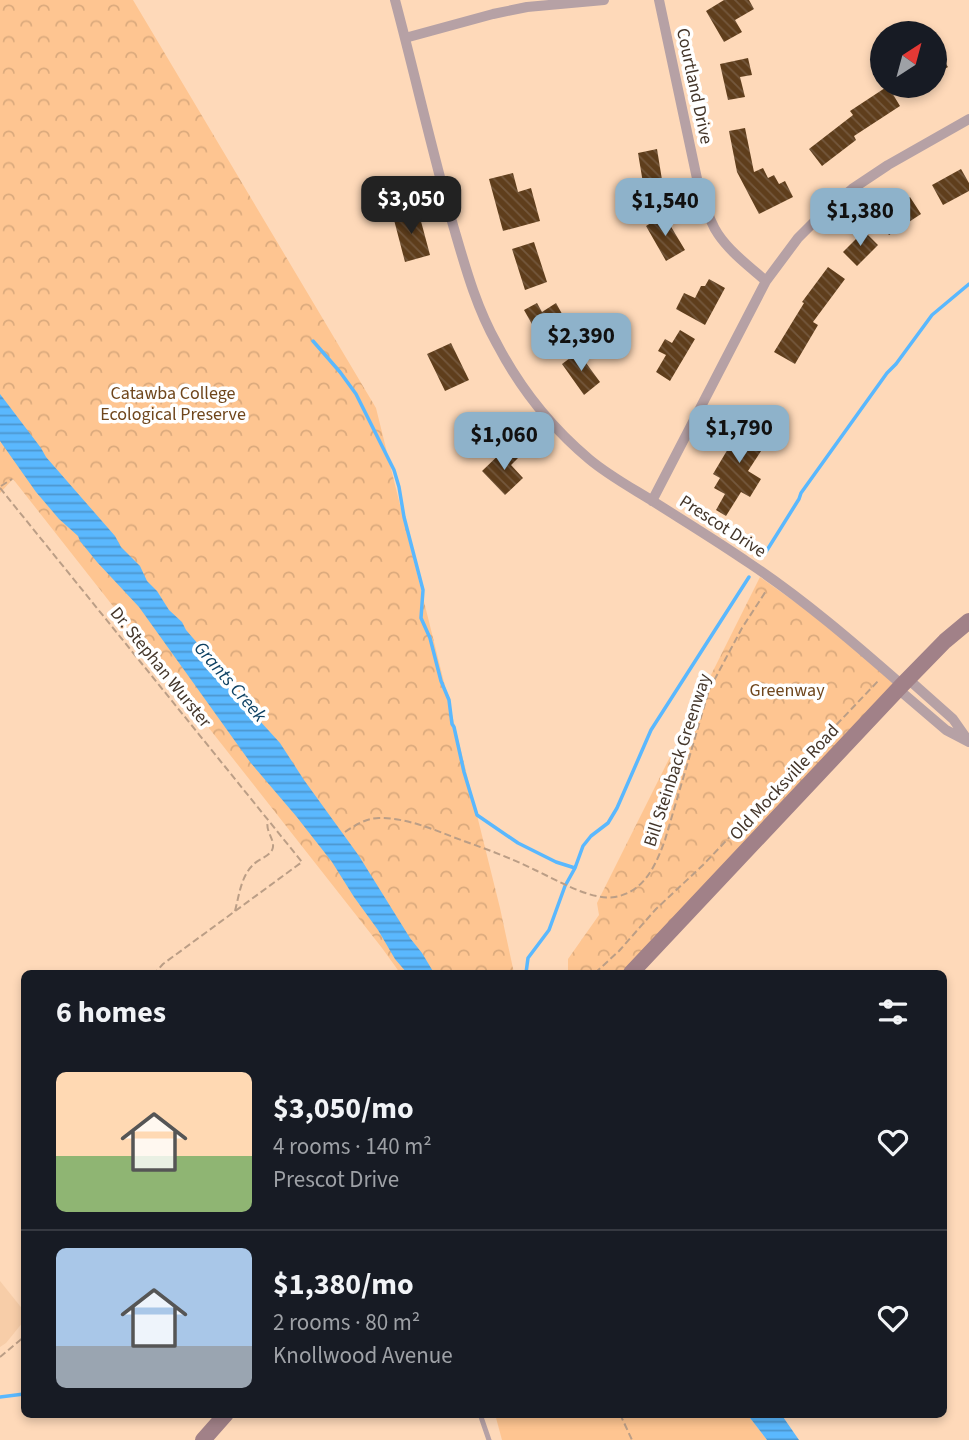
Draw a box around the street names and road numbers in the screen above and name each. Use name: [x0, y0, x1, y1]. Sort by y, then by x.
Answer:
street label: Courtland Drive: [670, 26, 719, 147]
street label: Prescot Drive: [675, 489, 771, 564]
street label: Dr. Stephan Wurster: [104, 602, 218, 734]
street label: Bill Steinback Greenway: [638, 670, 717, 850]
street label: Old Mocksville Road: [724, 719, 845, 846]

